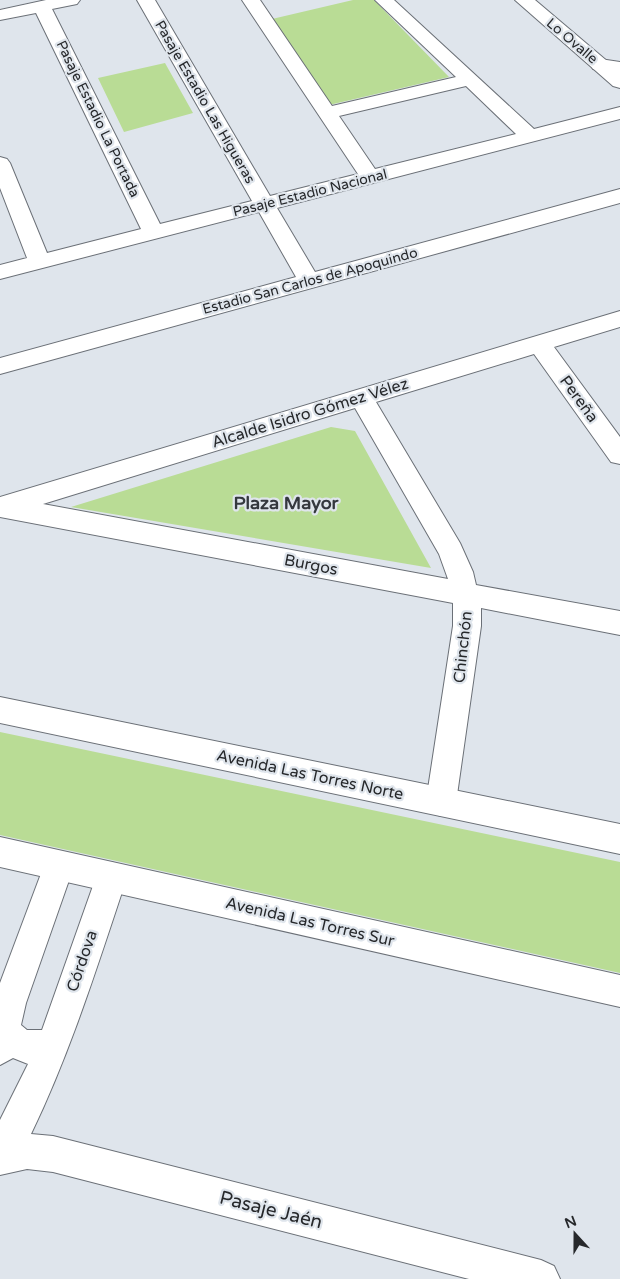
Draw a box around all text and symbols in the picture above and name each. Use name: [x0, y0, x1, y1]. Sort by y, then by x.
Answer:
street label: Lo Ovalle: [543, 15, 601, 67]
street label: Pasaje Estadio Las Higueras: [151, 18, 259, 187]
street label: Pasaje Estadio La Portada: [53, 38, 143, 200]
street label: Pasaje Estadio Nacional: [231, 166, 389, 220]
street label: Estadio San Carlos de Apoquindo: [201, 244, 419, 318]
street label: Pereña: [555, 372, 603, 426]
street label: Alcalde Isidro Gómez Vélez: [209, 374, 411, 452]
district label: Plaza Mayor: [233, 492, 340, 514]
street label: Burgos: [283, 550, 339, 580]
street label: Chinchón: [449, 610, 477, 684]
street label: Avenida Las Torres Norte: [215, 745, 405, 805]
street label: Avenida Las Torres Sur: [224, 893, 397, 951]
street label: Córdova: [62, 928, 102, 994]
street label: Pasaje Jaén: [217, 1187, 325, 1233]
north arrow: [550, 1209, 600, 1259]
text: N: [562, 1212, 579, 1232]

